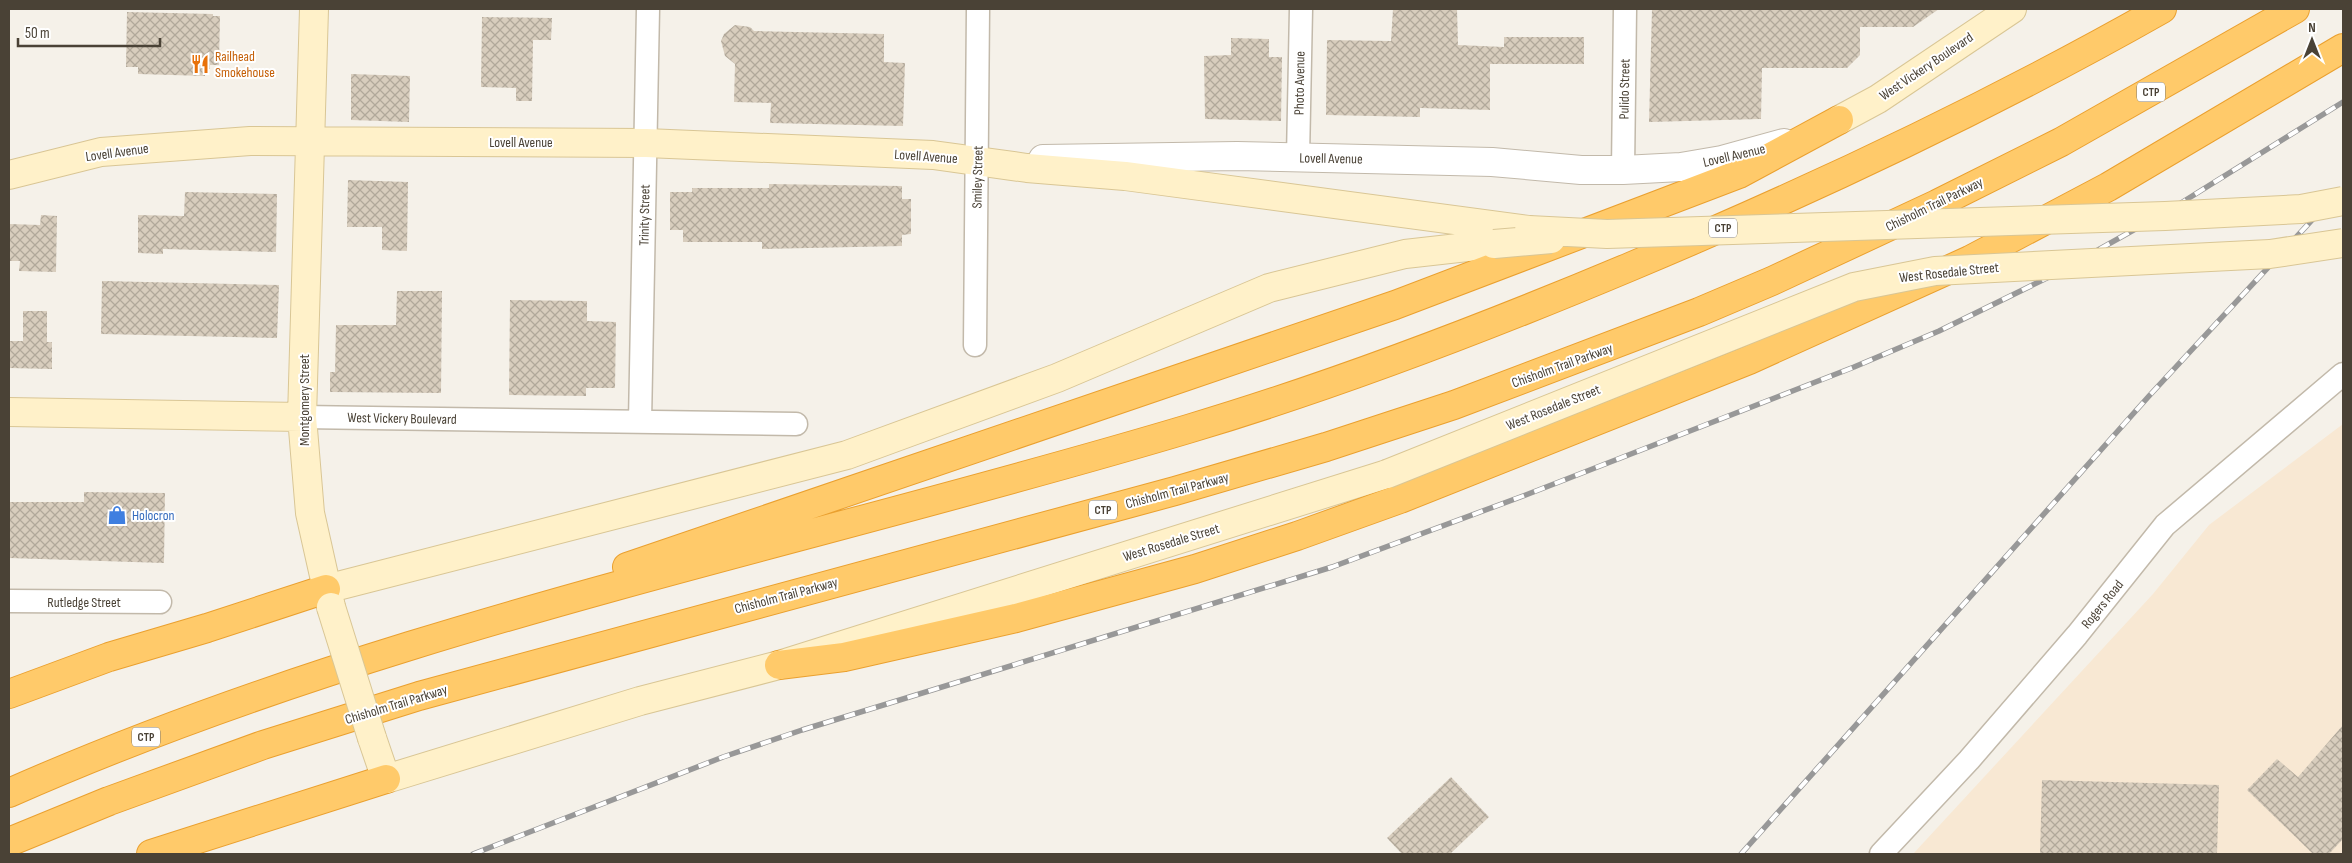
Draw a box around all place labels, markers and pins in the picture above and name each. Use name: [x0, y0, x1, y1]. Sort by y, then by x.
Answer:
place label: Railhead Smokehouse: [215, 48, 275, 81]
restaurant icon: Railhead Smokehouse: [189, 53, 211, 75]
shop icon: Holocron: [106, 504, 128, 526]
place label: Holocron: [132, 507, 174, 524]

